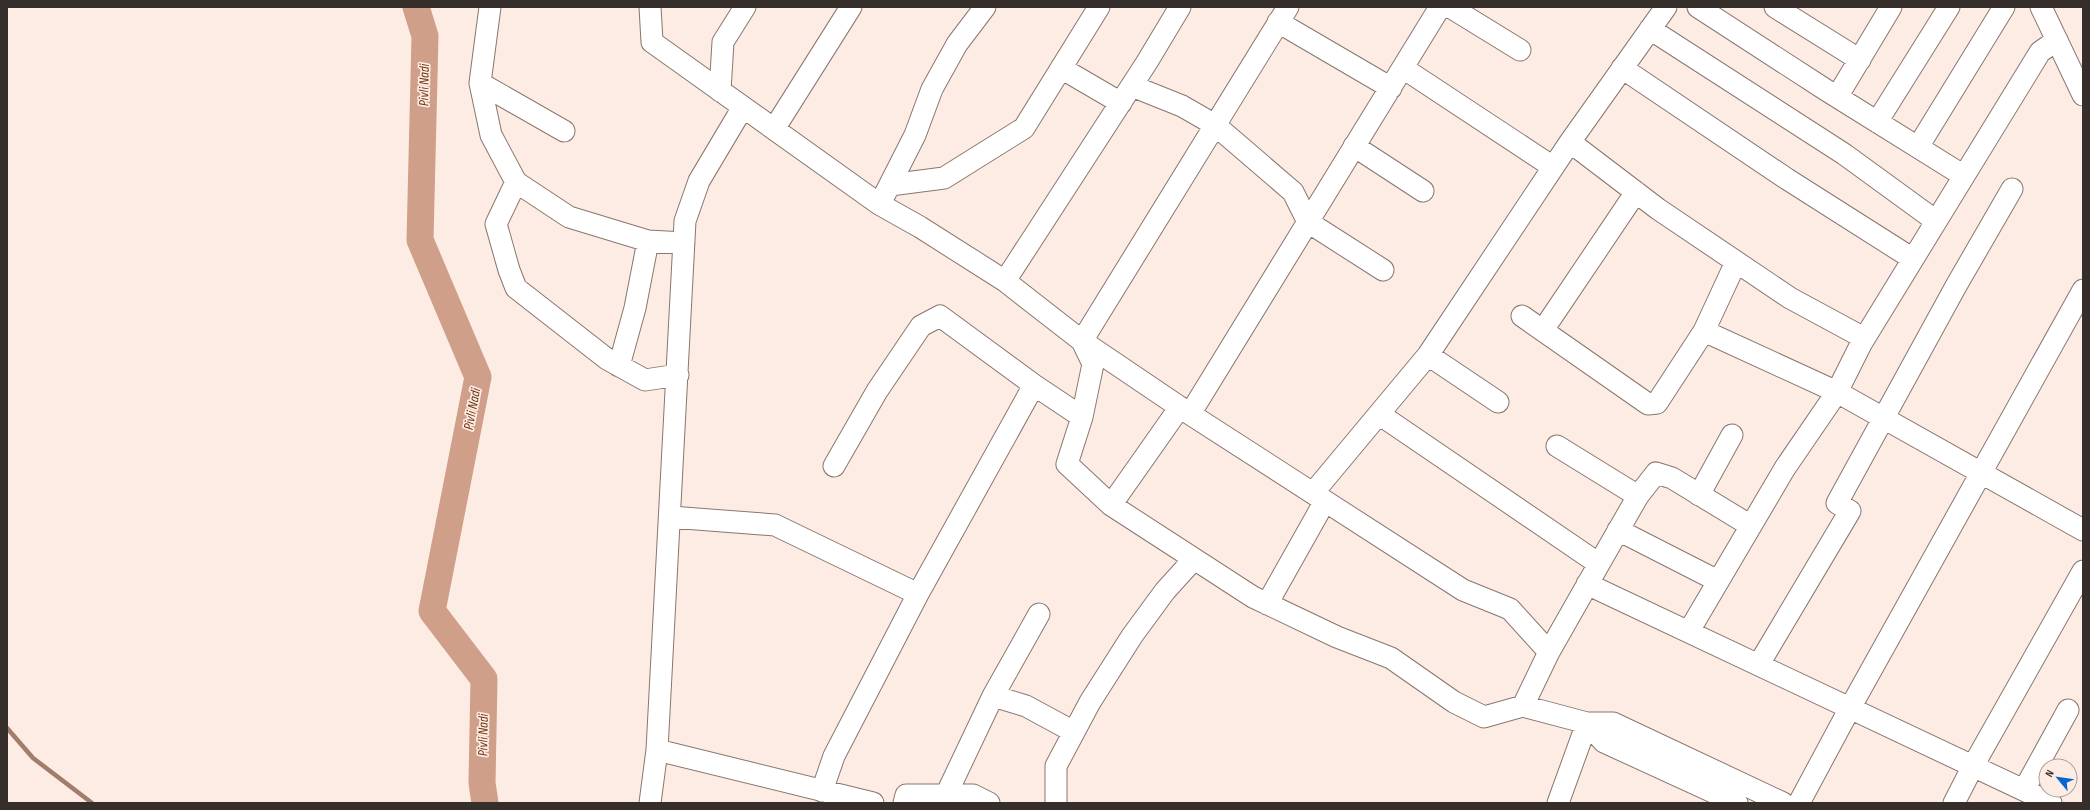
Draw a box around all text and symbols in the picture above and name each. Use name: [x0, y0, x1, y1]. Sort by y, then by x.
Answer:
water label: Pivli Nadi: [415, 63, 433, 106]
water label: Pivli Nadi: [460, 386, 484, 431]
water label: Pivli Nadi: [474, 713, 492, 756]
north arrow: [2038, 758, 2078, 798]
text: N: [2043, 768, 2057, 779]

